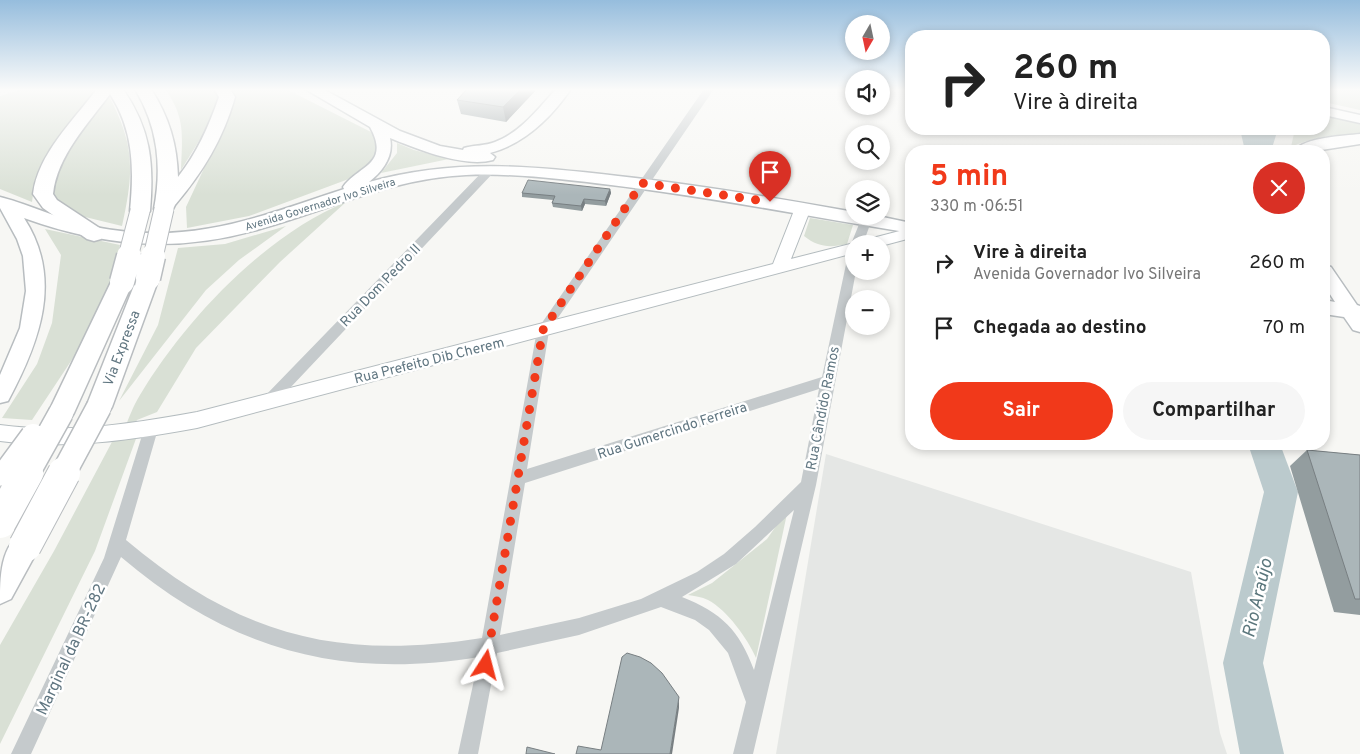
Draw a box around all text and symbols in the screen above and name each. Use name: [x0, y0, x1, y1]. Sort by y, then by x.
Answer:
north arrow: [845, 15, 890, 60]
map controls: [845, 15, 890, 335]
text: 260 m: [1013, 47, 1118, 91]
icon: right: [930, 50, 995, 115]
button: sound: [845, 70, 890, 115]
text: Vire à direita: [1013, 90, 1138, 117]
button: search: [845, 125, 890, 170]
pin: [749, 151, 791, 202]
icon: arrive: [756, 158, 784, 186]
text: 5 min: [930, 159, 1008, 196]
button: close: [1253, 162, 1305, 214]
street label: Avenida Governador Ivo Silveira: [243, 175, 397, 235]
button: layers: [845, 180, 890, 225]
text: 330 m · 06:51: [930, 197, 1024, 217]
button: +: [845, 235, 890, 280]
street label: Rua Dom Pedro II: [337, 241, 425, 331]
text: Vire à direita: [973, 241, 1087, 265]
icon: right: [930, 249, 958, 277]
text: 260 m: [1249, 251, 1305, 275]
text: Avenida Governador Ivo Silveira: [973, 265, 1201, 285]
button: −: [845, 290, 890, 335]
street label: Via Expressa: [100, 308, 145, 389]
icon: arrive: [930, 314, 958, 342]
text: Chegada ao destino: [973, 316, 1147, 340]
text: 70 m: [1263, 316, 1305, 340]
street label: Rua Prefeito Dib Cherem: [352, 335, 506, 388]
street label: Rua Cândido Ramos: [803, 345, 844, 472]
button: Sair: [930, 382, 1113, 440]
button: Compartilhar: [1123, 382, 1305, 440]
street label: Rua Gumercindo Ferreira: [596, 399, 749, 464]
water label: Rio Araújo: [1238, 556, 1279, 640]
street label: Marginal da BR-282: [33, 581, 111, 719]
position arrow: [459, 638, 511, 690]

